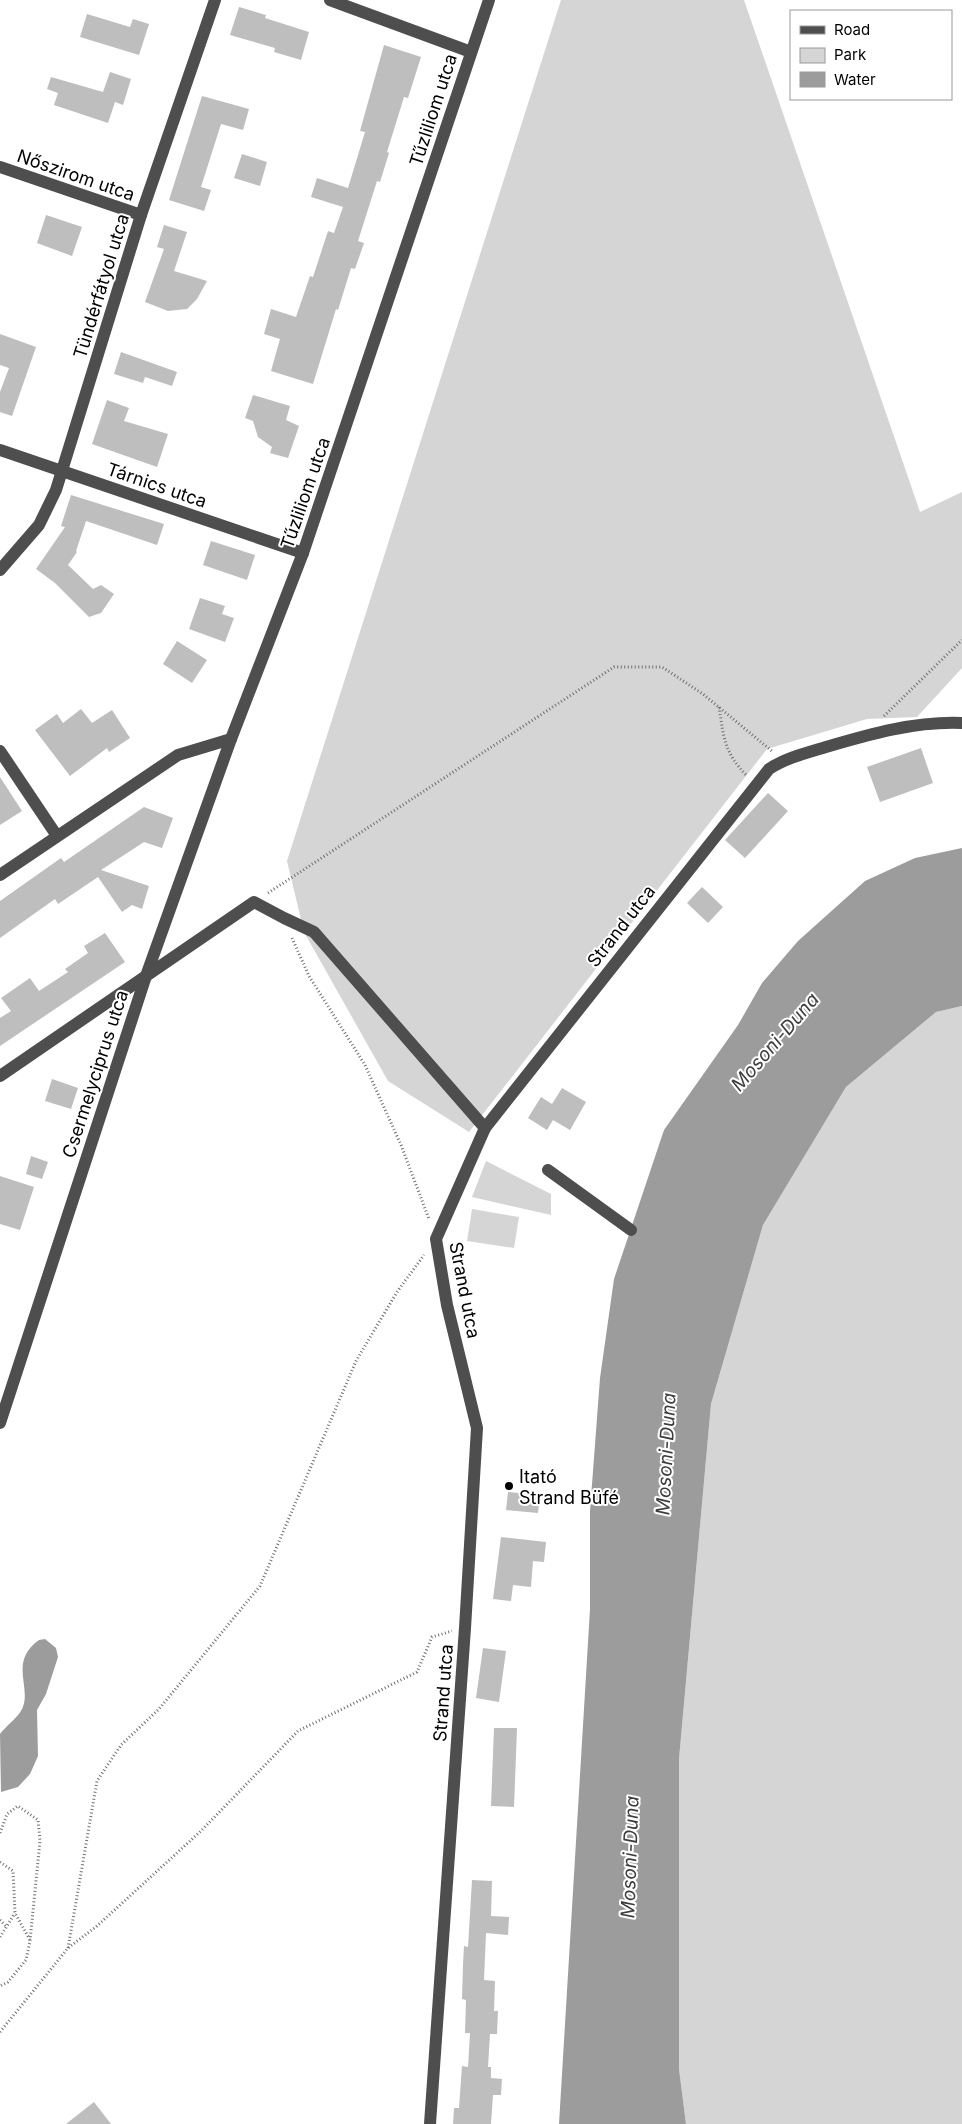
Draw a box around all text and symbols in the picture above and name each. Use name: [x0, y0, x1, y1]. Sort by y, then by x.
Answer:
legend: [790, 10, 952, 100]
text: Road: [834, 20, 870, 39]
text: Park: [834, 45, 867, 64]
street label: Tűzliliom utca: [405, 51, 461, 169]
text: Water: [834, 70, 876, 89]
street label: Nőszirom utca: [14, 145, 138, 205]
street label: Tündérfátyol utca: [69, 211, 133, 361]
street label: Tűzliliom utca: [276, 434, 334, 552]
street label: Tárnics utca: [104, 458, 210, 512]
street label: Strand utca: [583, 881, 659, 971]
street label: Csermelyciprus utca: [58, 987, 132, 1161]
water label: Mosoni-Duna: [726, 988, 824, 1096]
street label: Strand utca: [445, 1240, 485, 1340]
water label: Mosoni-Duna: [651, 1392, 681, 1516]
place label: Itató Strand Büfé: [519, 1466, 619, 1508]
marker: Itató Strand Büfé: [503, 1480, 515, 1492]
street label: Strand utca: [429, 1643, 457, 1743]
water label: Mosoni-Duna: [616, 1795, 644, 1919]

